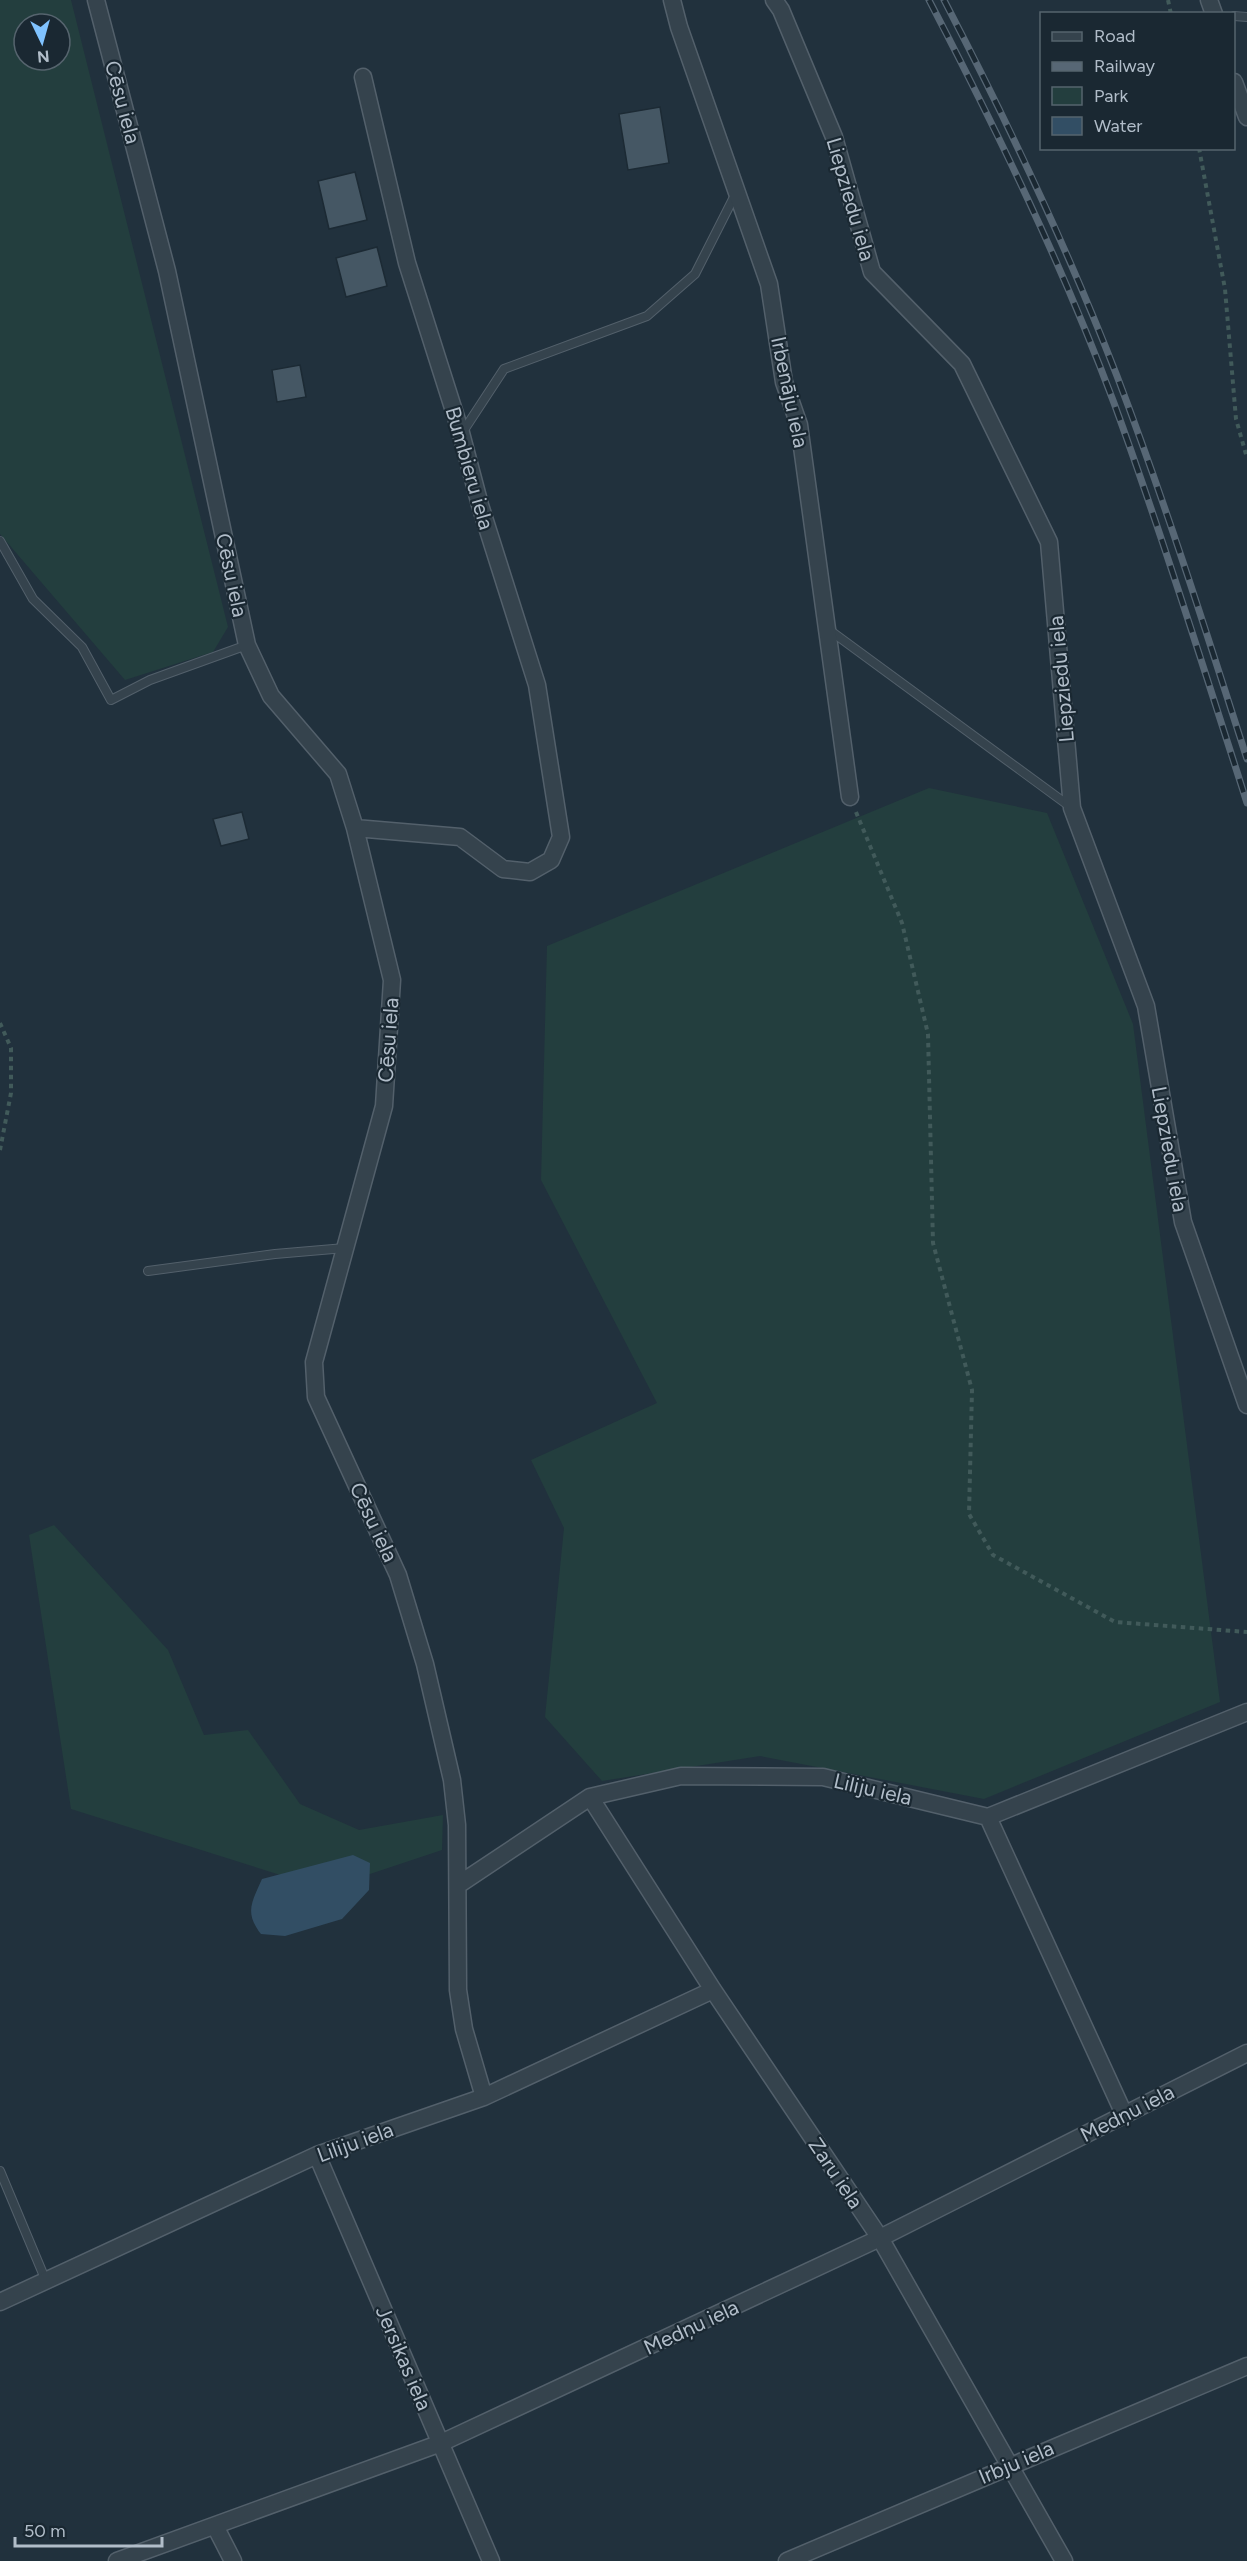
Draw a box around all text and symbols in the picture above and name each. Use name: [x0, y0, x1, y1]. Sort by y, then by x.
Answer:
north arrow: [12, 12, 72, 72]
legend: [1040, 12, 1235, 150]
text: Road: [1094, 25, 1135, 47]
text: N: [36, 46, 50, 66]
text: Railway: [1094, 55, 1156, 77]
street label: Cēsu iela: [100, 58, 146, 146]
text: Park: [1094, 85, 1129, 107]
text: Water: [1094, 115, 1142, 137]
street label: Liepziedu iela: [821, 134, 881, 264]
street label: Irbenāju iela: [766, 334, 814, 450]
street label: Bumbieru iela: [441, 404, 499, 532]
street label: Cēsu iela: [211, 531, 253, 619]
street label: Liepziedu iela: [1043, 615, 1079, 743]
street label: Cēsu iela: [373, 997, 403, 1083]
street label: Liepziedu iela: [1147, 1084, 1193, 1214]
street label: Cēsu iela: [345, 1478, 403, 1566]
street label: Liliju iela: [831, 1768, 915, 1810]
street label: Medņu iela: [1076, 2079, 1178, 2147]
street label: Liliju iela: [313, 2117, 397, 2167]
street label: Zaru iela: [803, 2133, 869, 2213]
street label: Medņu iela: [640, 2294, 742, 2360]
street label: Jersikas iela: [371, 2302, 437, 2414]
street label: Irbju iela: [975, 2435, 1057, 2489]
scale bar: [15, 2510, 162, 2548]
text: 50 m: [24, 2520, 66, 2542]

